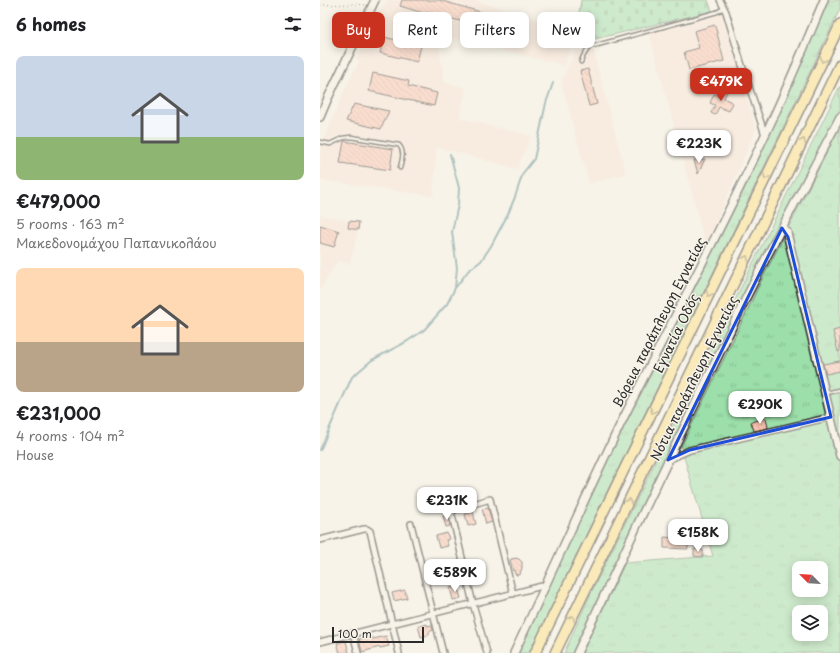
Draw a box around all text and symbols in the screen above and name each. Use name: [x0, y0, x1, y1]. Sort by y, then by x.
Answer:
text: 6 homes: [16, 11, 86, 37]
chip: Buy: [332, 12, 385, 48]
chip: Rent: [393, 12, 452, 48]
chip: Filters: [460, 12, 529, 48]
chip: New: [537, 12, 595, 48]
icon: filters: [282, 13, 304, 35]
one-way arrow: [820, 56, 828, 63]
pin: €479K: [693, 68, 749, 102]
text: €479K: [699, 71, 743, 90]
icon: home: [124, 82, 196, 154]
pin: €223K: [671, 130, 727, 164]
text: €223K: [676, 133, 722, 152]
one-way arrow: [798, 137, 806, 145]
one-way arrow: [763, 173, 771, 180]
text: €479,000: [16, 188, 101, 214]
text: 5 rooms · 163 m²: [16, 214, 125, 233]
text: Μακεδονομάχου Παπανικολάου: [16, 233, 217, 252]
street label: Βόρεια παράπλευρη Εγνατίας: [607, 233, 710, 410]
one-way arrow: [741, 255, 749, 262]
one-way arrow: [706, 289, 714, 297]
street label: Εγνατία Οδός: [648, 290, 703, 376]
street label: Νότια παράπλευρη Εγνατίας: [645, 292, 742, 464]
icon: home: [124, 294, 196, 366]
pin: €290K: [732, 391, 788, 425]
text: €290K: [737, 394, 783, 413]
text: €231,000: [16, 400, 101, 426]
one-way arrow: [650, 406, 658, 414]
text: 4 rooms · 104 m²: [16, 426, 125, 445]
text: House: [16, 445, 54, 464]
pin: €231K: [419, 487, 475, 521]
text: €231K: [426, 490, 468, 509]
one-way arrow: [624, 498, 632, 505]
pin: €158K: [670, 519, 726, 553]
text: €158K: [677, 522, 719, 541]
pin: €589K: [427, 559, 483, 593]
north arrow: [792, 561, 828, 597]
map controls: [792, 561, 828, 641]
text: €589K: [433, 562, 477, 581]
button: layers: [792, 605, 828, 641]
one-way arrow: [567, 615, 575, 622]
scale bar: [332, 625, 424, 644]
text: 100 m: [338, 625, 372, 642]

